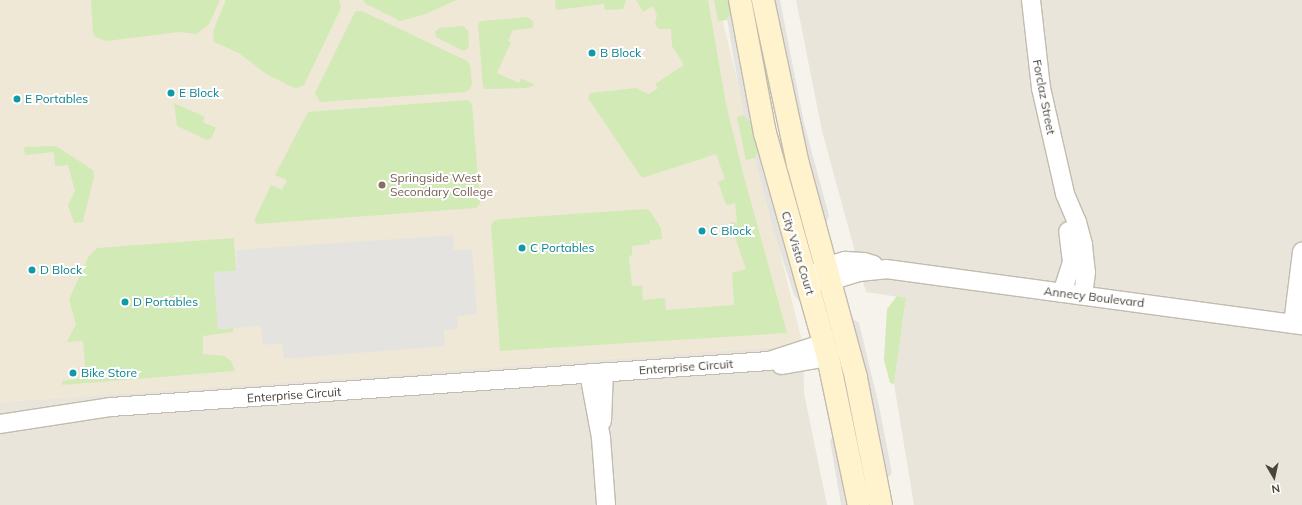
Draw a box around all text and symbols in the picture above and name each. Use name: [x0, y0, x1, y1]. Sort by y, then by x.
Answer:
place label: B Block: [600, 46, 641, 60]
marker: B Block: [587, 48, 597, 58]
street label: Forclaz Street: [1030, 58, 1058, 136]
place label: E Block: [179, 86, 219, 100]
marker: E Block: [166, 88, 176, 98]
place label: E Portables: [25, 92, 88, 106]
marker: E Portables: [12, 94, 22, 104]
place label: Springside West Secondary College: [390, 171, 493, 199]
marker: Springside West Secondary College: [377, 180, 387, 190]
street label: City Vista Court: [778, 209, 818, 297]
place label: C Block: [710, 224, 751, 238]
marker: C Block: [697, 226, 707, 236]
place label: C Portables: [530, 241, 594, 255]
marker: C Portables: [517, 243, 527, 253]
place label: D Block: [40, 263, 82, 277]
marker: D Block: [27, 265, 37, 275]
street label: Annecy Boulevard: [1043, 284, 1145, 310]
place label: D Portables: [133, 295, 198, 309]
marker: D Portables: [120, 297, 130, 307]
street label: Enterprise Circuit: [638, 357, 734, 377]
place label: Bike Store: [81, 366, 137, 380]
marker: Bike Store: [68, 368, 78, 378]
street label: Enterprise Circuit: [246, 385, 342, 405]
north arrow: [1254, 457, 1294, 497]
text: N: [1271, 481, 1281, 496]

